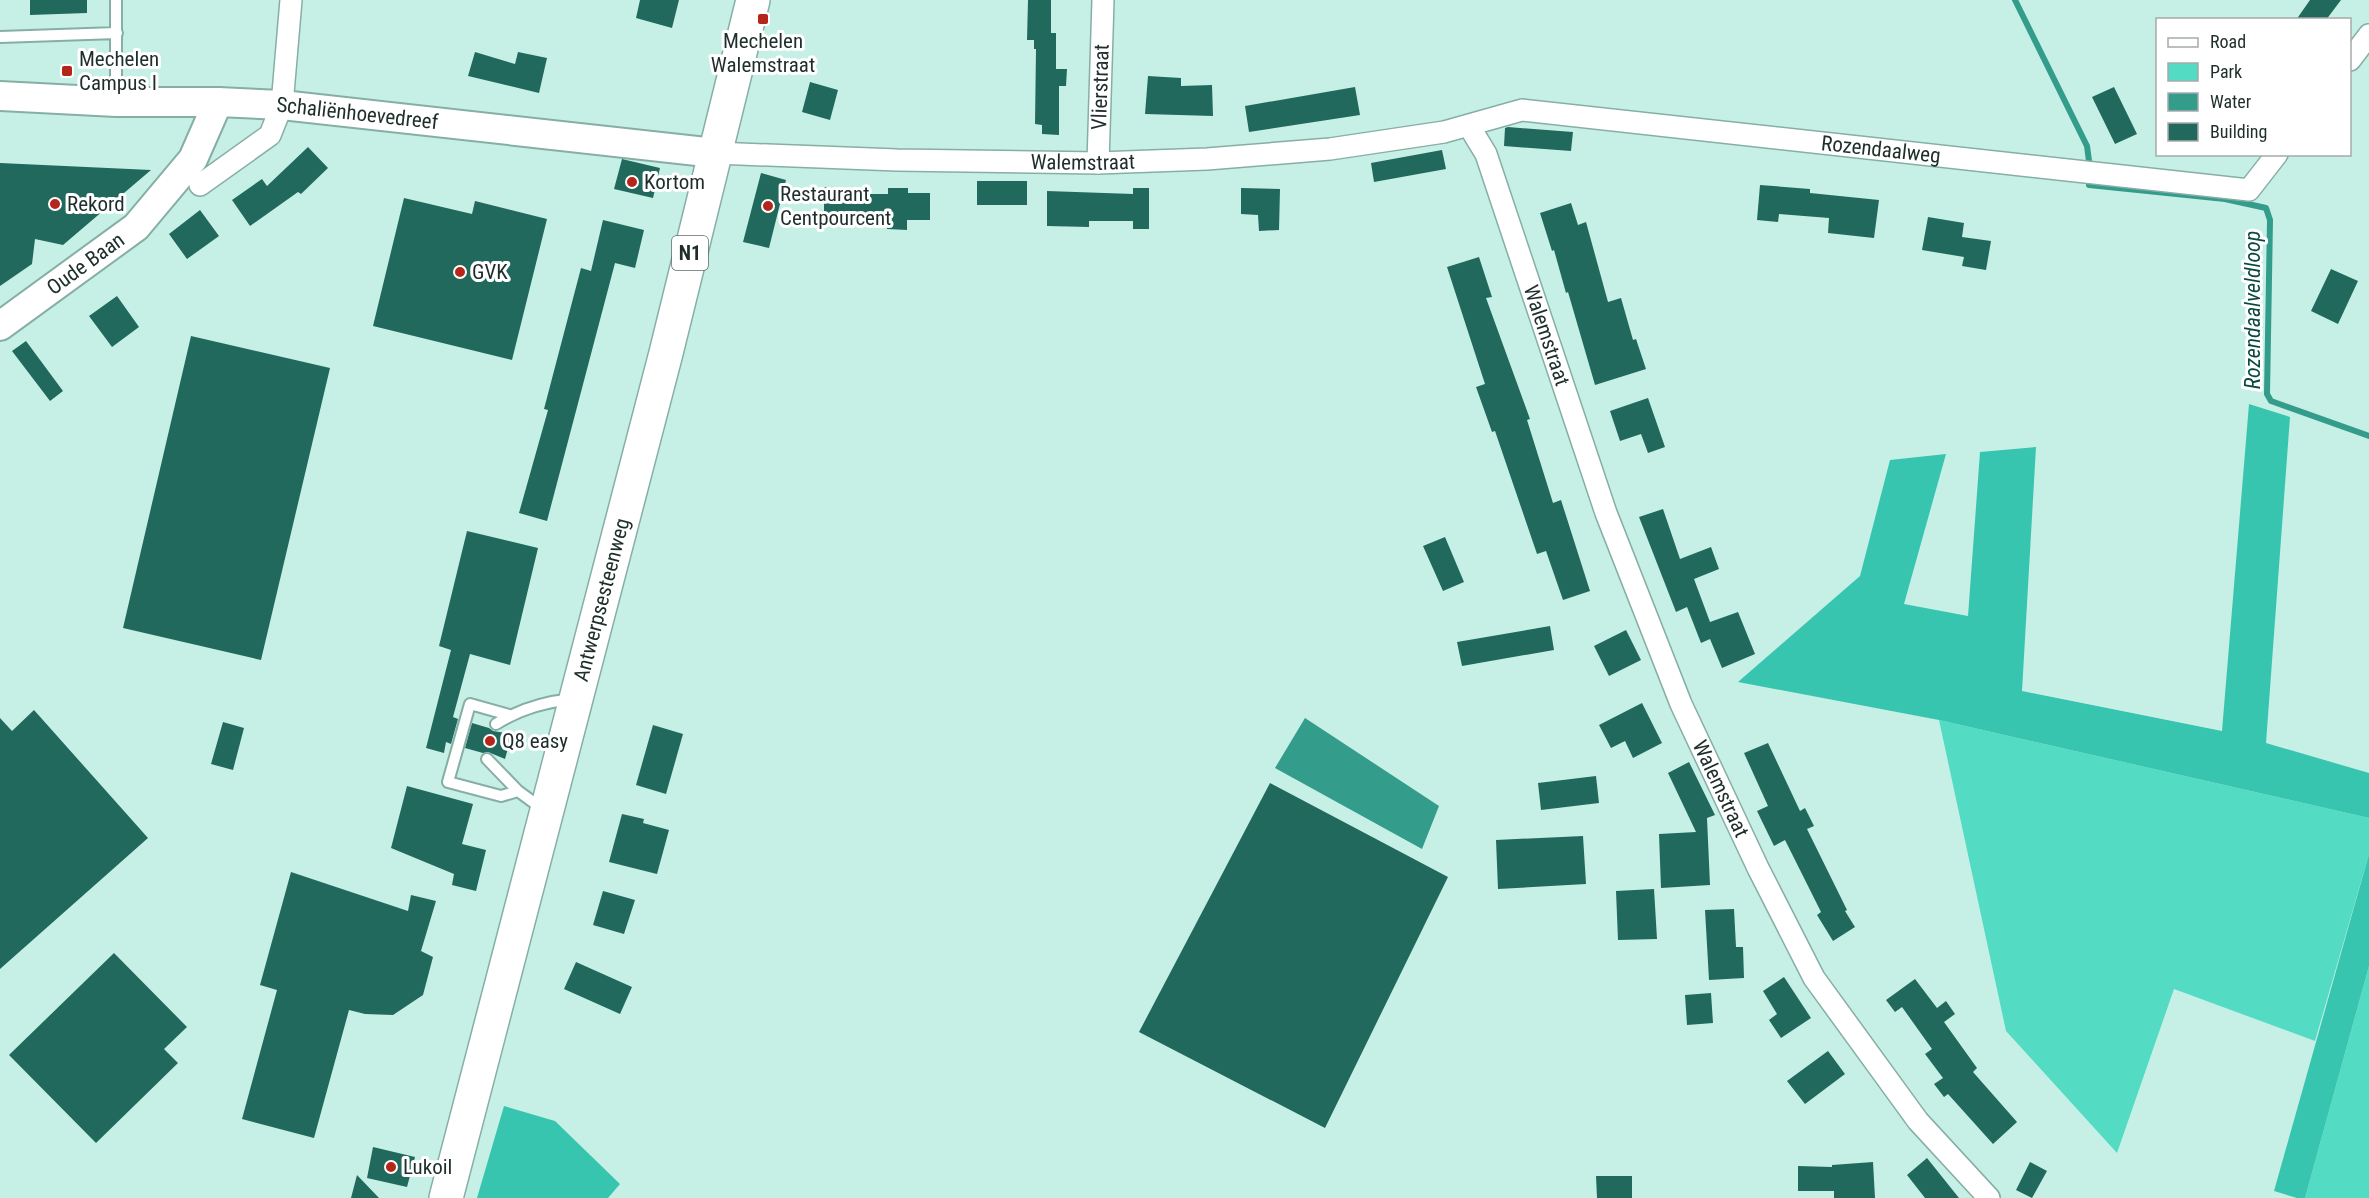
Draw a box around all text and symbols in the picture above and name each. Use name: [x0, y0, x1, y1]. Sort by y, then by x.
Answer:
marker: Mechelen Walemstraat: [756, 12, 770, 26]
legend: [2156, 18, 2351, 156]
place label: Mechelen Walemstraat: [711, 29, 815, 77]
text: Road: [2210, 31, 2246, 52]
street label: Vlierstraat: [1087, 44, 1114, 130]
place label: Mechelen Campus I: [79, 47, 159, 95]
text: Park: [2210, 61, 2242, 82]
marker: Mechelen Campus I: [60, 64, 74, 78]
text: Water: [2210, 91, 2252, 112]
street label: Schaliënhoevedreef: [276, 93, 440, 134]
text: Building: [2210, 121, 2267, 142]
street label: Rozendaalweg: [1820, 131, 1942, 168]
street label: Walemstraat: [1030, 150, 1135, 175]
place label: Kortom: [644, 170, 705, 194]
marker: Kortom: [625, 175, 639, 189]
place label: Restaurant Centpourcent: [780, 182, 891, 230]
place label: Rekord: [67, 192, 125, 216]
marker: Rekord: [48, 197, 62, 211]
marker: Restaurant Centpourcent: [761, 199, 775, 213]
street label: Oude Baan: [42, 228, 129, 300]
water label: Rozendaalveldloop: [2240, 231, 2265, 389]
road number: N1: [672, 236, 708, 270]
place label: GVK: [472, 260, 508, 284]
marker: GVK: [453, 265, 467, 279]
street label: Walemstraat: [1519, 282, 1575, 389]
street label: Antwerpsesteenweg: [569, 516, 634, 684]
place label: Q8 easy: [502, 729, 568, 753]
marker: Q8 easy: [483, 734, 497, 748]
street label: Walemstraat: [1688, 736, 1754, 841]
place label: Lukoil: [403, 1155, 452, 1179]
marker: Lukoil: [384, 1160, 398, 1174]

